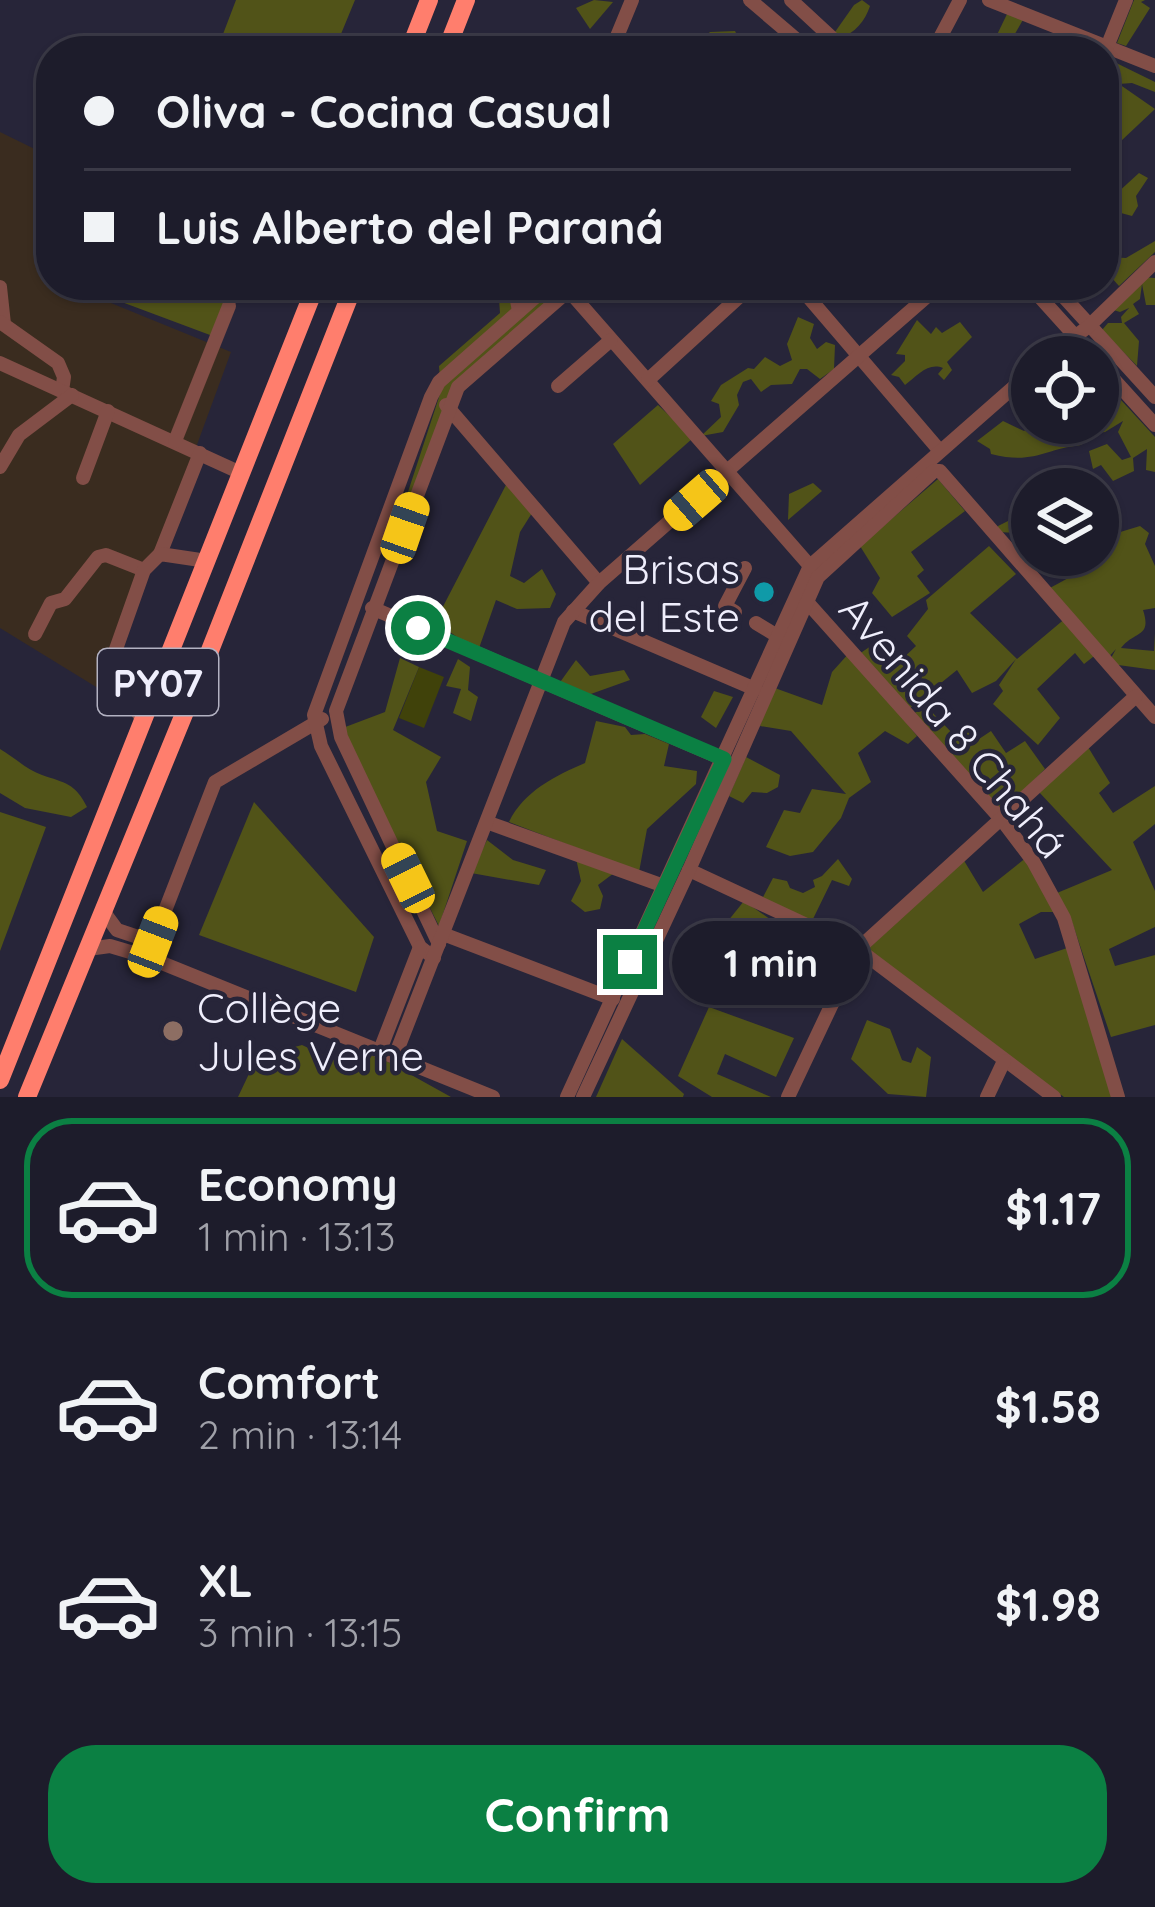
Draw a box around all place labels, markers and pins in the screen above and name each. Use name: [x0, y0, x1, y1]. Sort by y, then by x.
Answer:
place label: Brisas del Este: [588, 542, 740, 643]
marker: Brisas del Este: [751, 579, 777, 605]
place label: Collège Jules Verne: [197, 981, 424, 1082]
marker: Collège Jules Verne: [160, 1018, 186, 1044]

